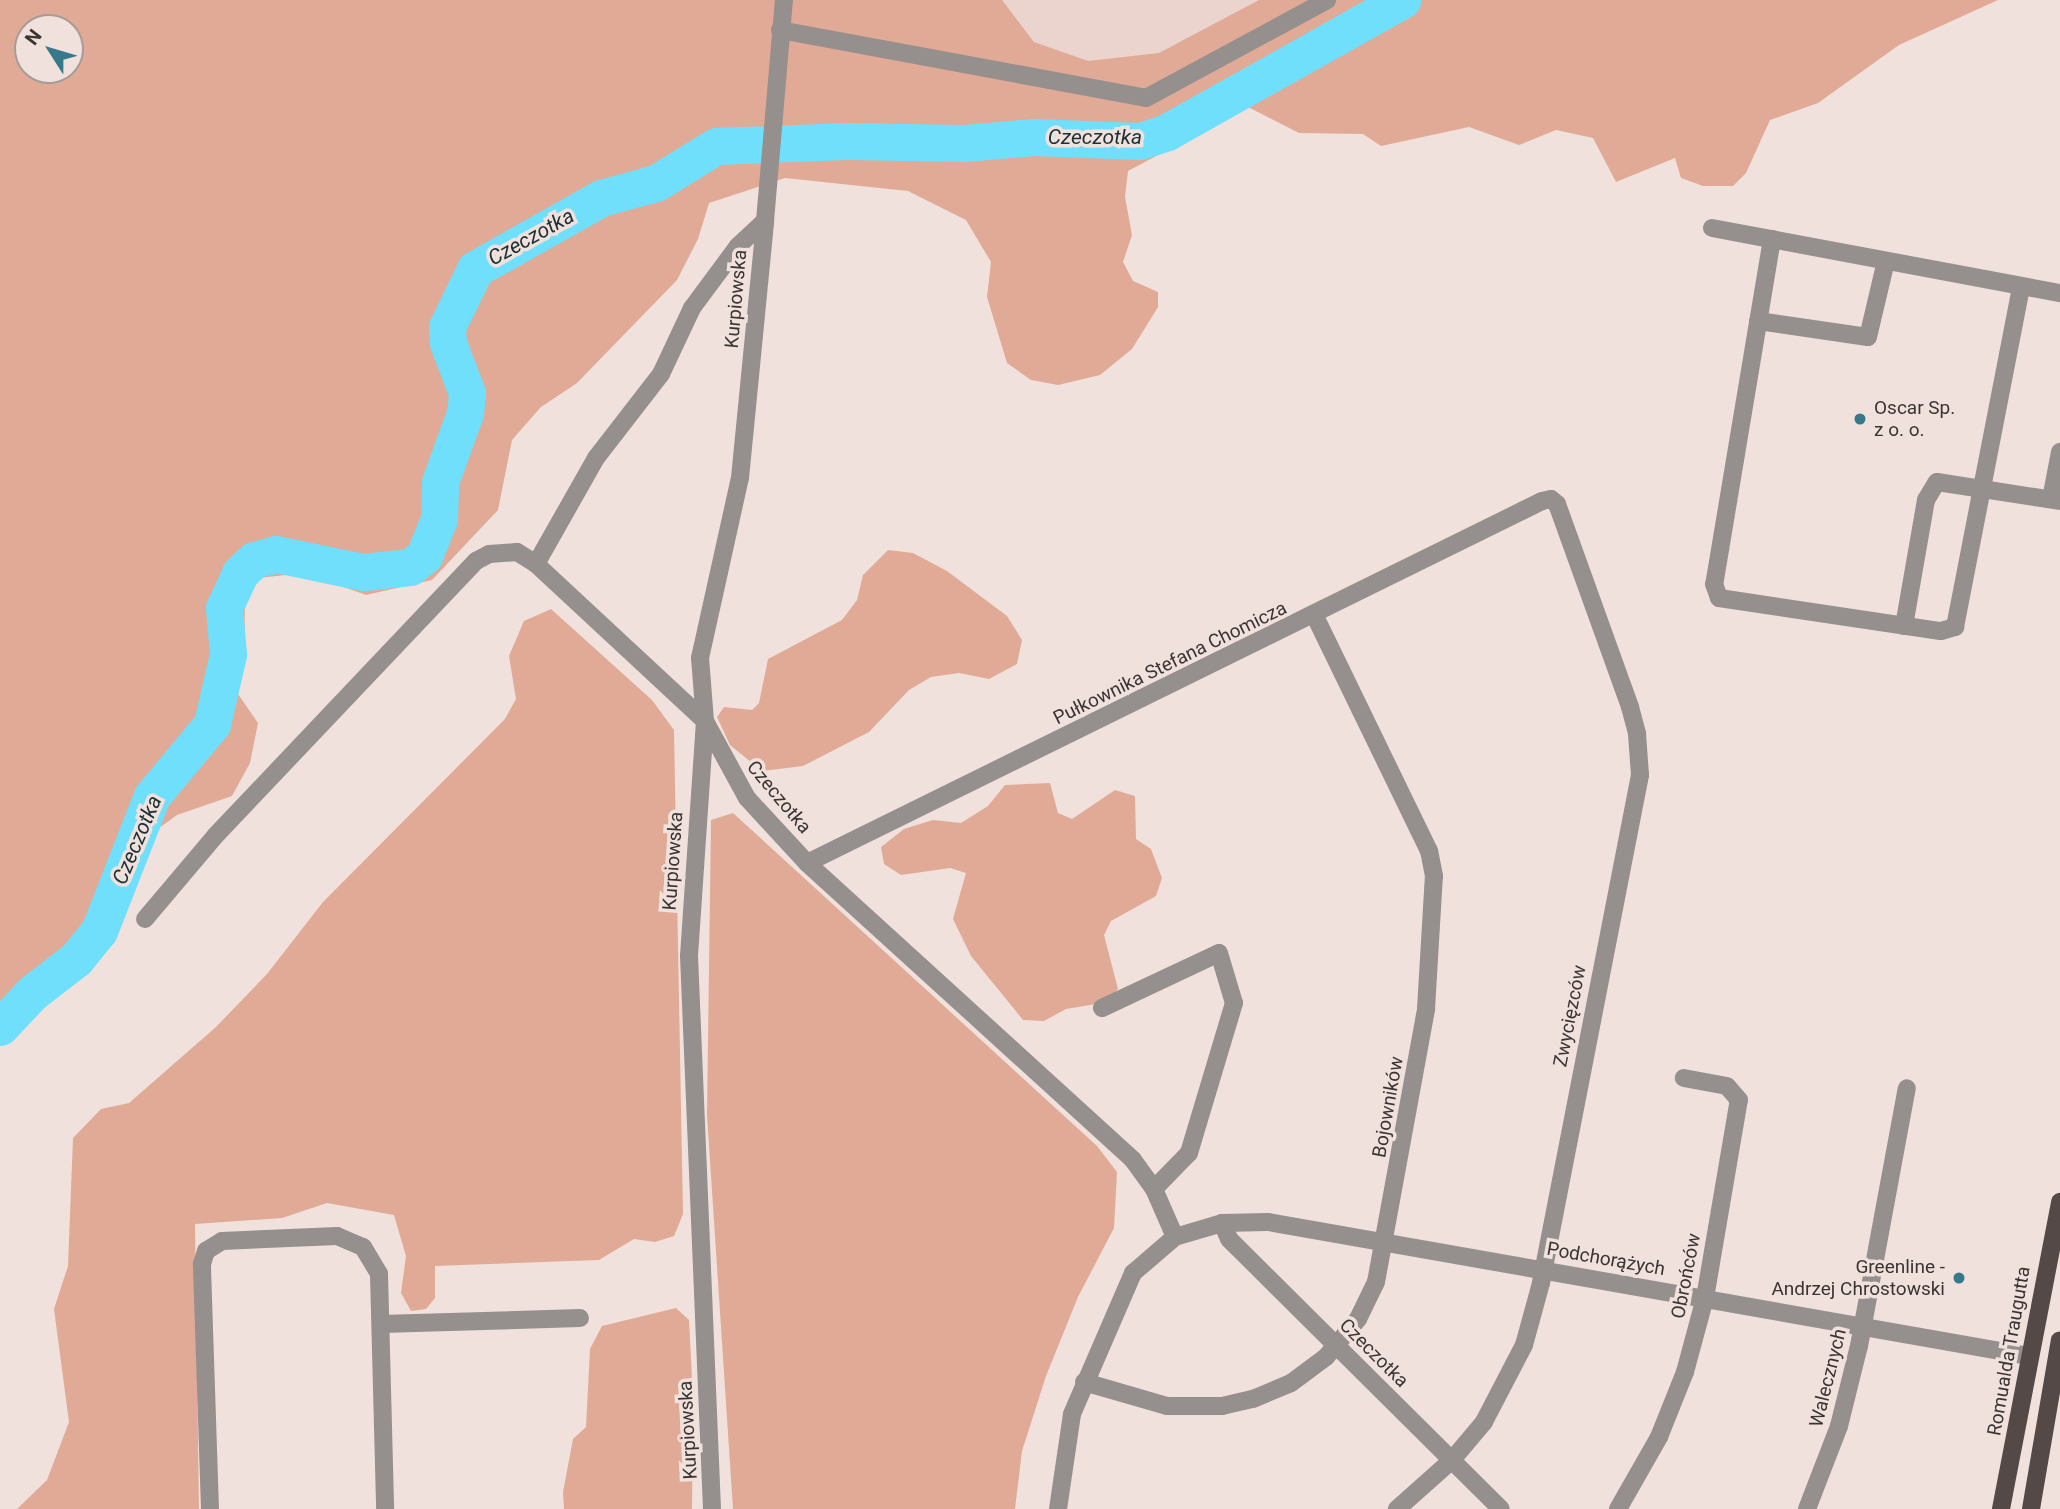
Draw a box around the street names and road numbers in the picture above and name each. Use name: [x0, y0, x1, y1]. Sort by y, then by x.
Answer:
street label: Kurpiowska: [720, 249, 752, 349]
street label: Pułkownika Stefana Chomicza: [1050, 596, 1290, 730]
street label: Czeczotka: [742, 756, 816, 838]
street label: Kurpiowska: [658, 811, 688, 911]
street label: Zwycięzców: [1549, 963, 1591, 1069]
street label: Bojowników: [1368, 1055, 1408, 1159]
street label: Obrońców: [1667, 1231, 1705, 1321]
street label: Podchorążych: [1545, 1237, 1667, 1281]
street label: Romualda Traugutta: [1983, 1264, 2035, 1438]
street label: Czeczotka: [1335, 1314, 1413, 1392]
street label: Walecznych: [1805, 1326, 1851, 1430]
street label: Kurpiowska: [674, 1380, 702, 1480]

